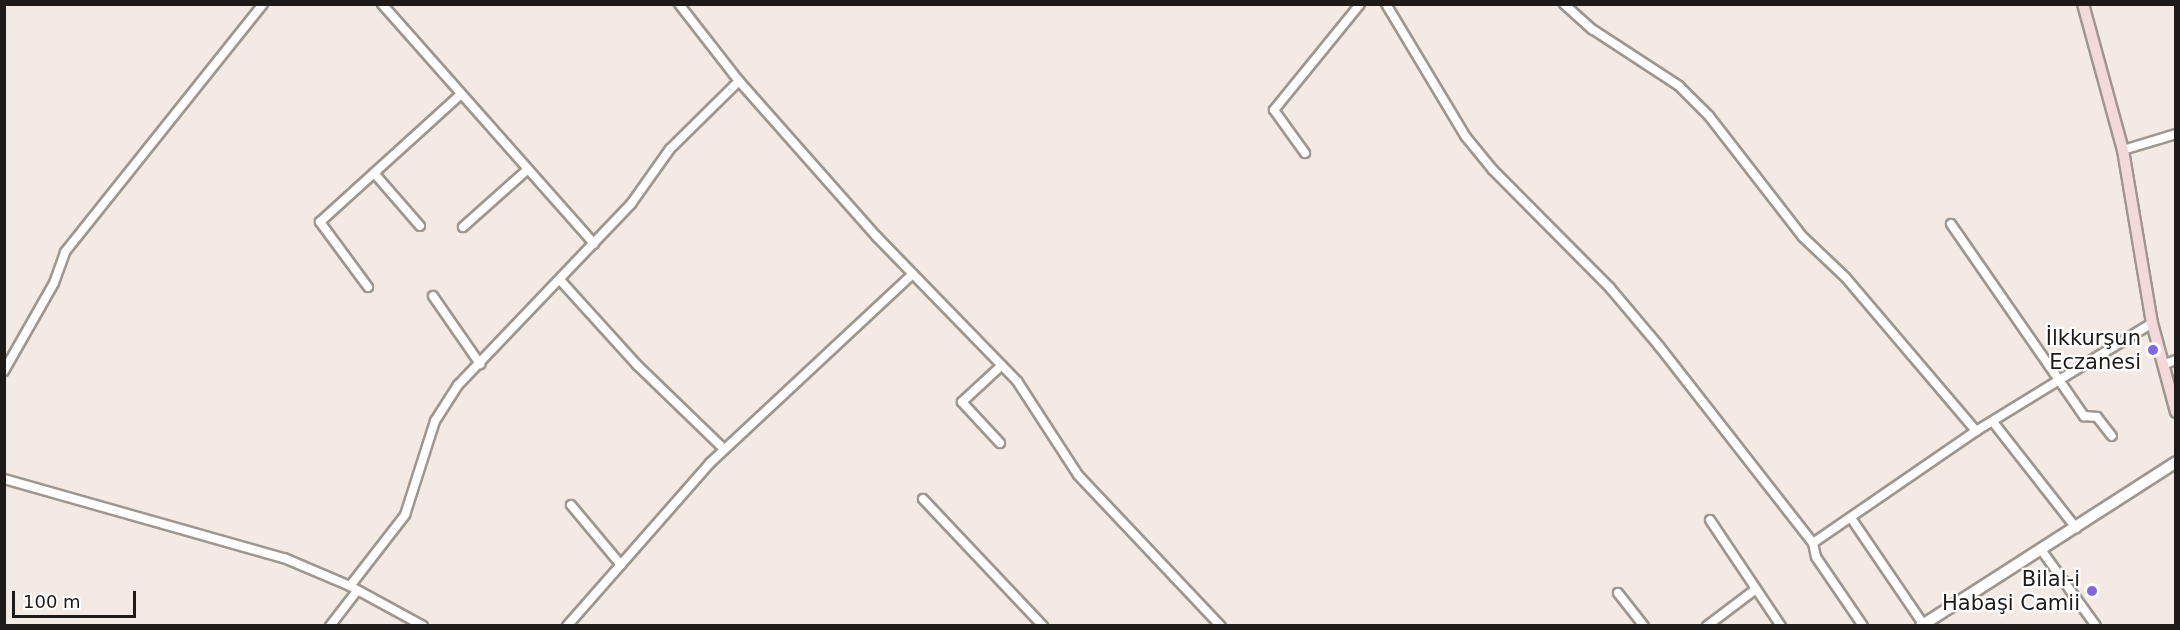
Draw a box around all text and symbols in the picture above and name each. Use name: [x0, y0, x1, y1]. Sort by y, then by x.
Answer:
place label: İlkkurşun Eczanesi: [2046, 325, 2141, 375]
marker: İlkkurşun Eczanesi: [2146, 343, 2160, 357]
place label: Bilal-i Habaşi Camii: [1942, 566, 2080, 616]
scale bar: [15, 579, 140, 617]
marker: Bilal-i Habaşi Camii: [2085, 584, 2099, 598]
text: 100 m: [23, 591, 81, 612]

